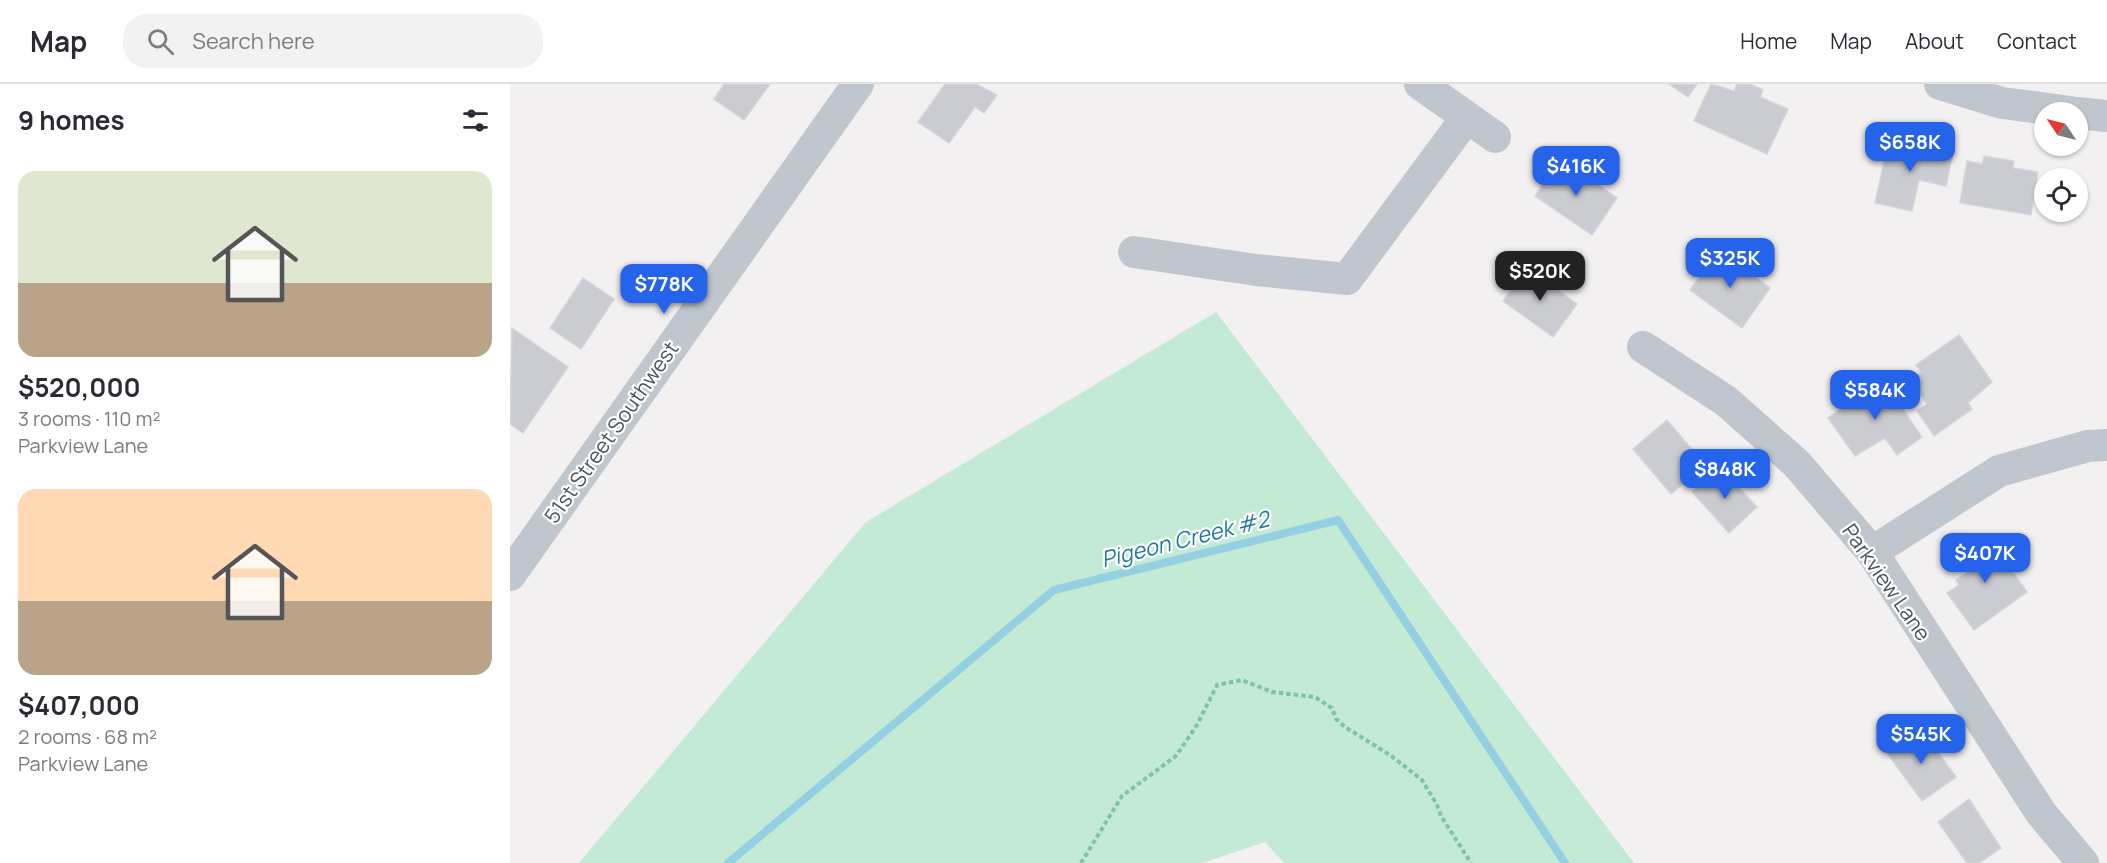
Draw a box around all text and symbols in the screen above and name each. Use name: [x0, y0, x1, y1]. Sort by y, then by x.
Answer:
search box: [123, 14, 543, 68]
text: Map: [30, 22, 87, 60]
icon: search: [144, 25, 177, 58]
text: Search here: [192, 26, 315, 56]
text: Home: [1740, 27, 1797, 55]
text: Map: [1830, 27, 1872, 55]
text: About: [1905, 27, 1964, 55]
text: Contact: [1997, 27, 2077, 55]
text: 9 homes: [18, 102, 125, 138]
north arrow: [2034, 102, 2088, 156]
map controls: [2034, 102, 2088, 222]
icon: filters: [459, 104, 492, 137]
pin: $658K: [1868, 122, 1952, 173]
text: $658K: [1879, 128, 1941, 155]
pin: $416K: [1534, 146, 1618, 197]
text: $416K: [1547, 152, 1605, 179]
button: locate: [2034, 168, 2088, 222]
icon: home: [201, 210, 309, 318]
pin: $325K: [1688, 238, 1772, 289]
text: $325K: [1700, 244, 1760, 271]
pin: $520K: [1498, 251, 1582, 302]
text: $520K: [1509, 257, 1571, 284]
pin: $778K: [622, 264, 706, 315]
text: $778K: [634, 270, 694, 297]
street label: 51st Street Southwest: [538, 336, 684, 528]
text: $520,000: [18, 369, 141, 405]
pin: $584K: [1833, 370, 1917, 421]
text: $584K: [1844, 376, 1906, 403]
text: 3 rooms · 110 m²: [18, 405, 160, 432]
text: Parkview Lane: [18, 432, 148, 459]
pin: $848K: [1683, 449, 1767, 500]
text: $848K: [1694, 455, 1756, 482]
water label: Pigeon Creek #2: [1098, 503, 1274, 574]
street label: Parkview Lane: [1836, 518, 1938, 646]
icon: home: [201, 528, 309, 636]
pin: $407K: [1943, 533, 2027, 584]
text: $407K: [1954, 539, 2016, 566]
text: $407,000: [18, 687, 140, 723]
pin: $545K: [1879, 714, 1963, 765]
text: $545K: [1890, 720, 1952, 747]
text: 2 rooms · 68 m²: [18, 723, 157, 750]
text: Parkview Lane: [18, 750, 148, 777]

